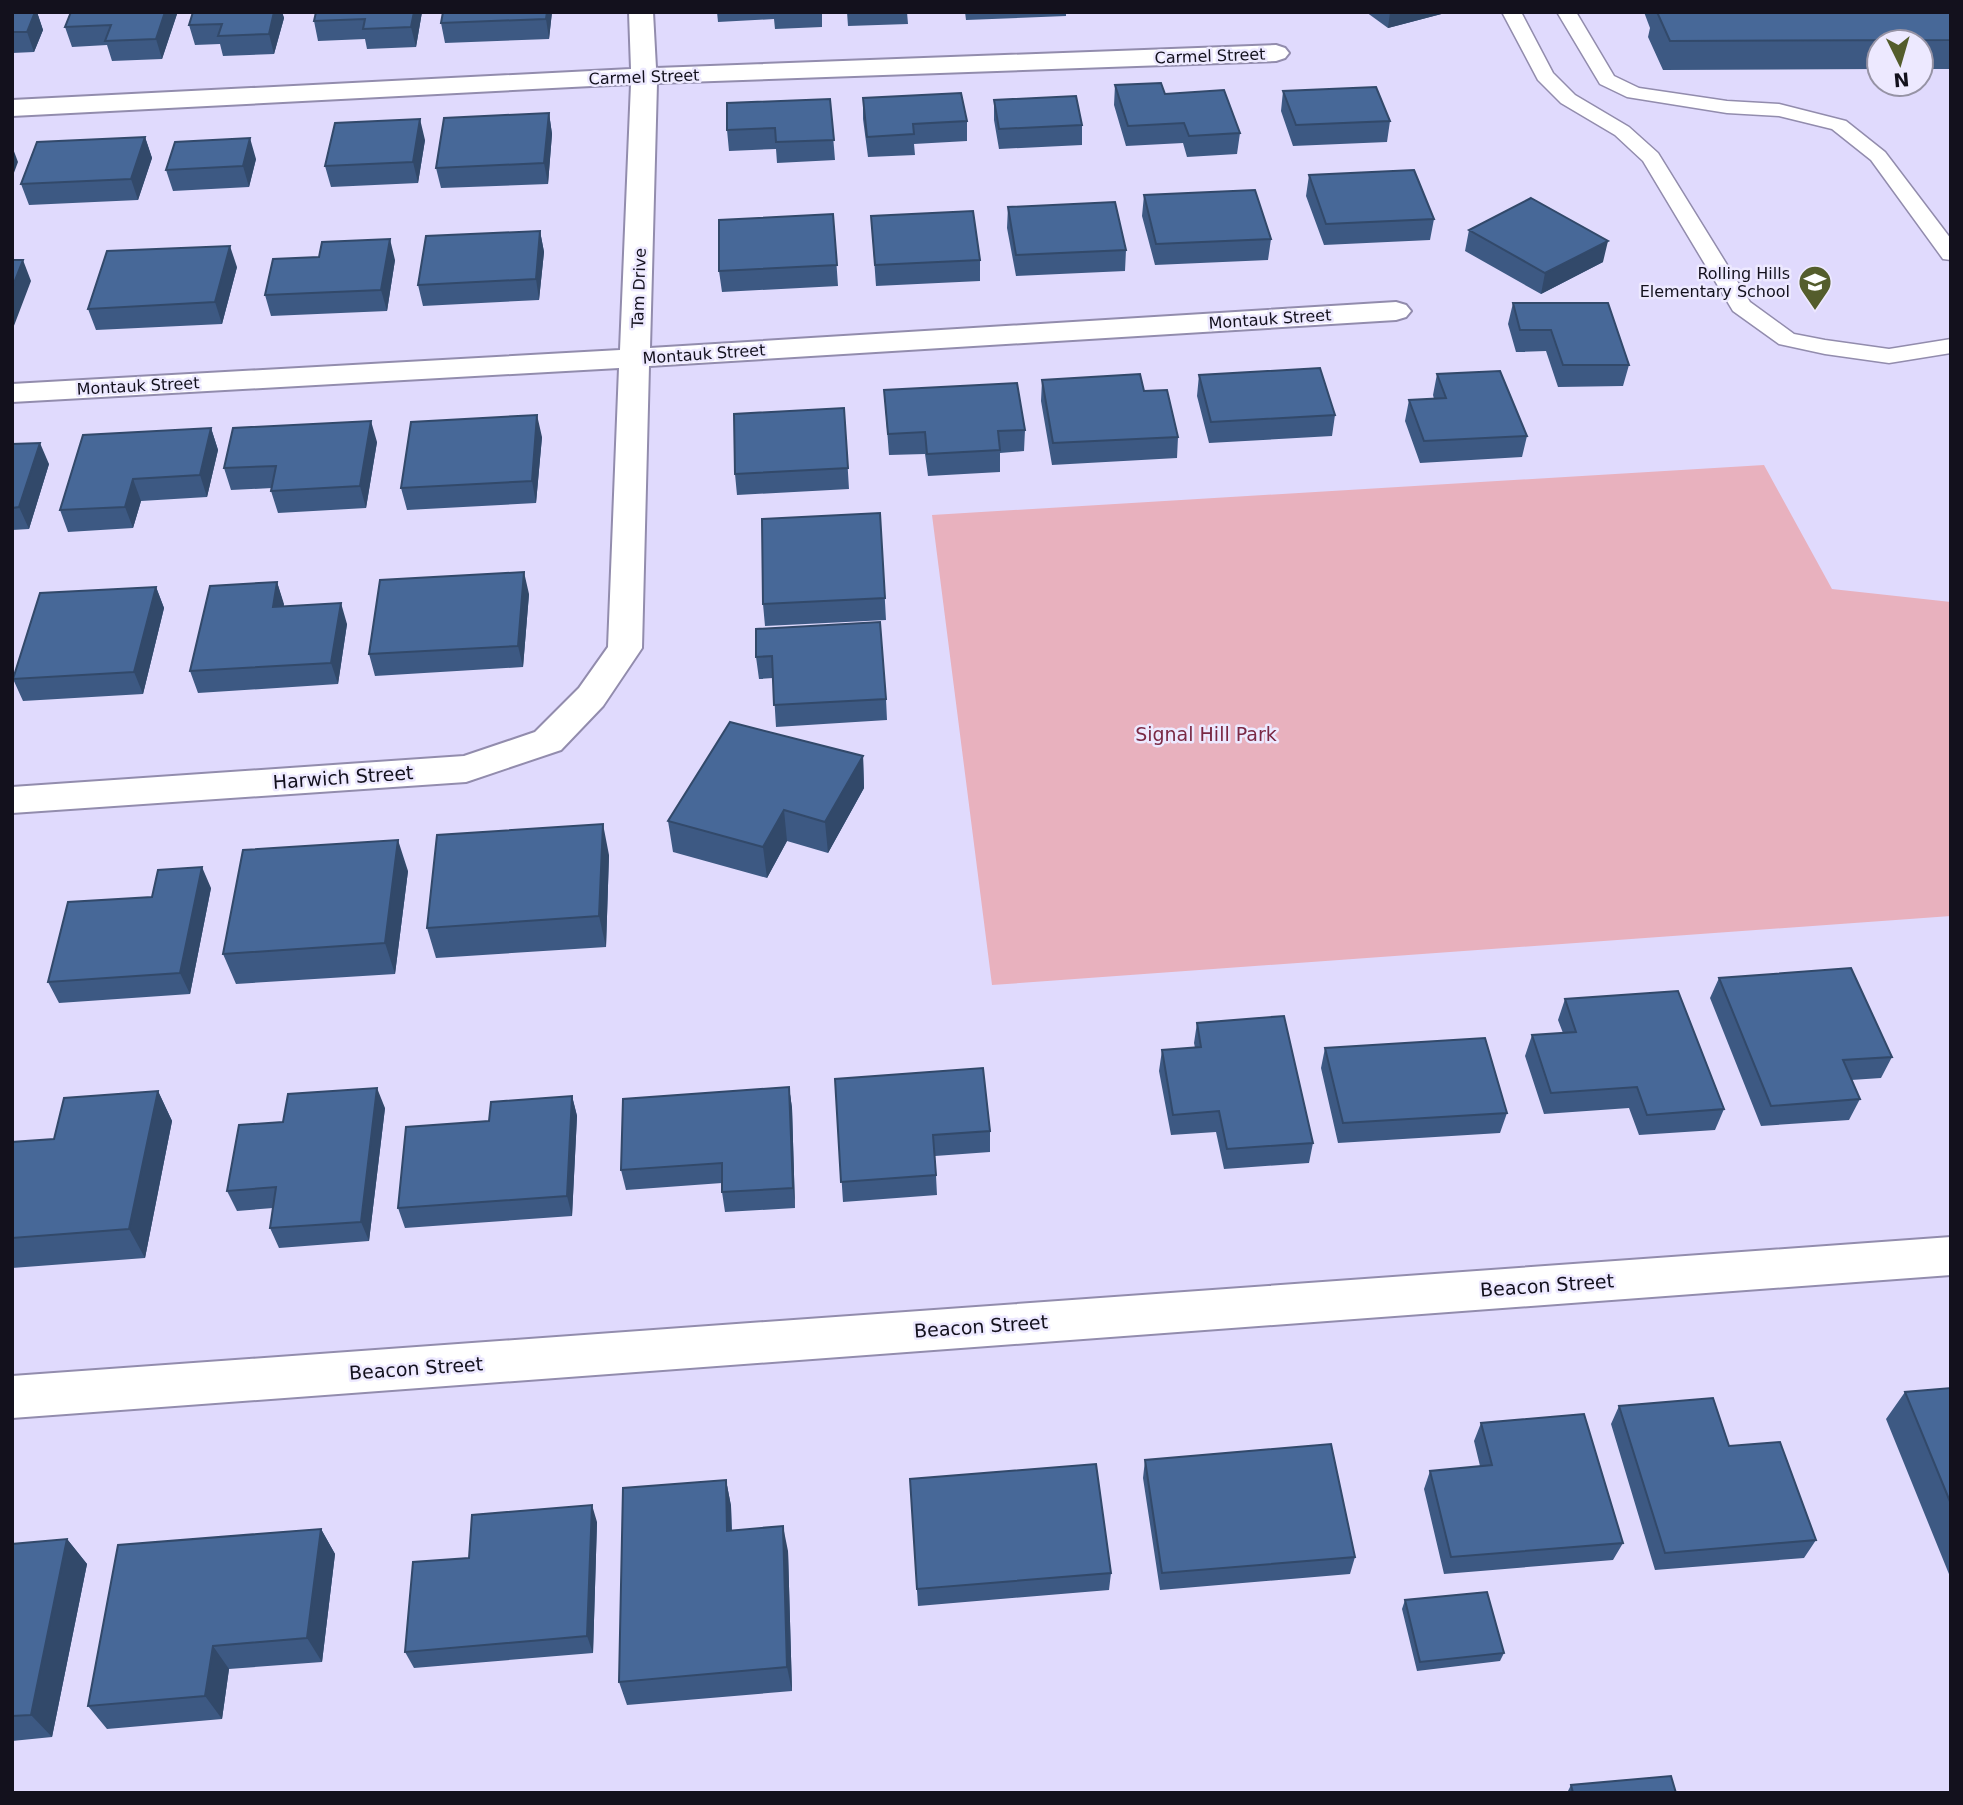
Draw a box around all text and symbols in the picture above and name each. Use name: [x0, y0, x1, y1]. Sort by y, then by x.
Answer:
north arrow: [1865, 28, 1935, 98]
street label: Carmel Street: [1154, 45, 1266, 67]
street label: Carmel Street: [588, 66, 700, 88]
text: N: [1893, 68, 1910, 92]
street label: Tam Drive: [628, 248, 650, 329]
school or university icon: Rolling Hills Elementary School: [1796, 263, 1834, 312]
place label: Rolling Hills Elementary School: [1640, 264, 1790, 301]
street label: Montauk Street: [1208, 305, 1332, 333]
street label: Montauk Street: [642, 340, 766, 368]
street label: Montauk Street: [76, 373, 200, 399]
park label: Signal Hill Park: [1135, 723, 1277, 745]
street label: Harwich Street: [272, 761, 414, 793]
street label: Beacon Street: [1479, 1269, 1615, 1301]
street label: Beacon Street: [913, 1310, 1049, 1342]
street label: Beacon Street: [348, 1352, 484, 1384]

